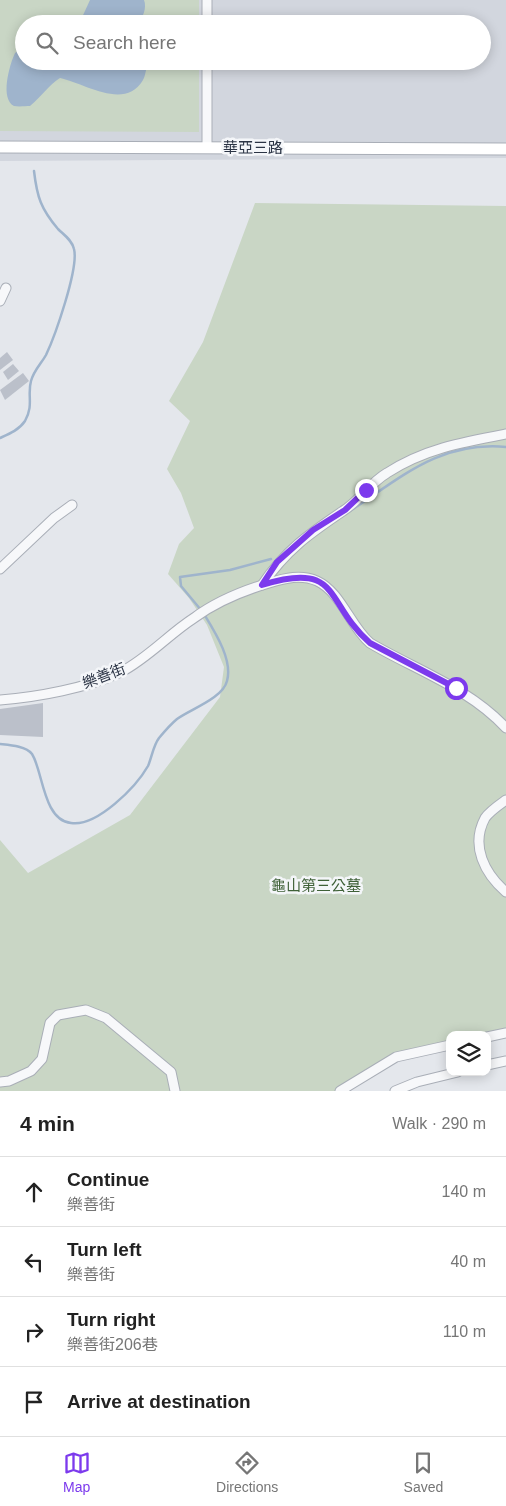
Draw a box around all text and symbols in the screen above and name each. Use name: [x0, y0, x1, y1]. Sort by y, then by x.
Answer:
search box: [15, 15, 491, 70]
icon: search: [33, 29, 61, 57]
text: Search here: [73, 32, 177, 53]
street label: 華亞三路: [223, 139, 283, 156]
route end: [355, 479, 378, 502]
street label: 樂善街: [80, 660, 128, 692]
route start: [445, 677, 468, 700]
park label: 龜山第三公墓: [271, 877, 361, 894]
map controls: [446, 1031, 491, 1076]
button: layers: [446, 1031, 491, 1076]
text: 4 min: [20, 1112, 75, 1135]
text: Walk · 290 m: [392, 1115, 486, 1132]
text: Continue: [67, 1169, 149, 1190]
icon: ahead: [20, 1178, 48, 1206]
text: 140 m: [442, 1183, 486, 1200]
text: 樂善街: [67, 1196, 115, 1213]
text: Turn left: [67, 1239, 142, 1260]
icon: left: [20, 1248, 48, 1276]
text: 40 m: [450, 1253, 486, 1270]
text: 樂善街: [67, 1266, 115, 1283]
text: Turn right: [67, 1309, 155, 1330]
icon: right: [20, 1318, 48, 1346]
text: 110 m: [443, 1323, 486, 1340]
text: 樂善街206巷: [67, 1336, 158, 1353]
icon: arrive: [20, 1388, 48, 1416]
text: Arrive at destination: [67, 1391, 251, 1412]
tab: Map: [63, 1449, 91, 1495]
tab: Directions: [216, 1449, 278, 1495]
tab: Saved: [404, 1449, 443, 1495]

